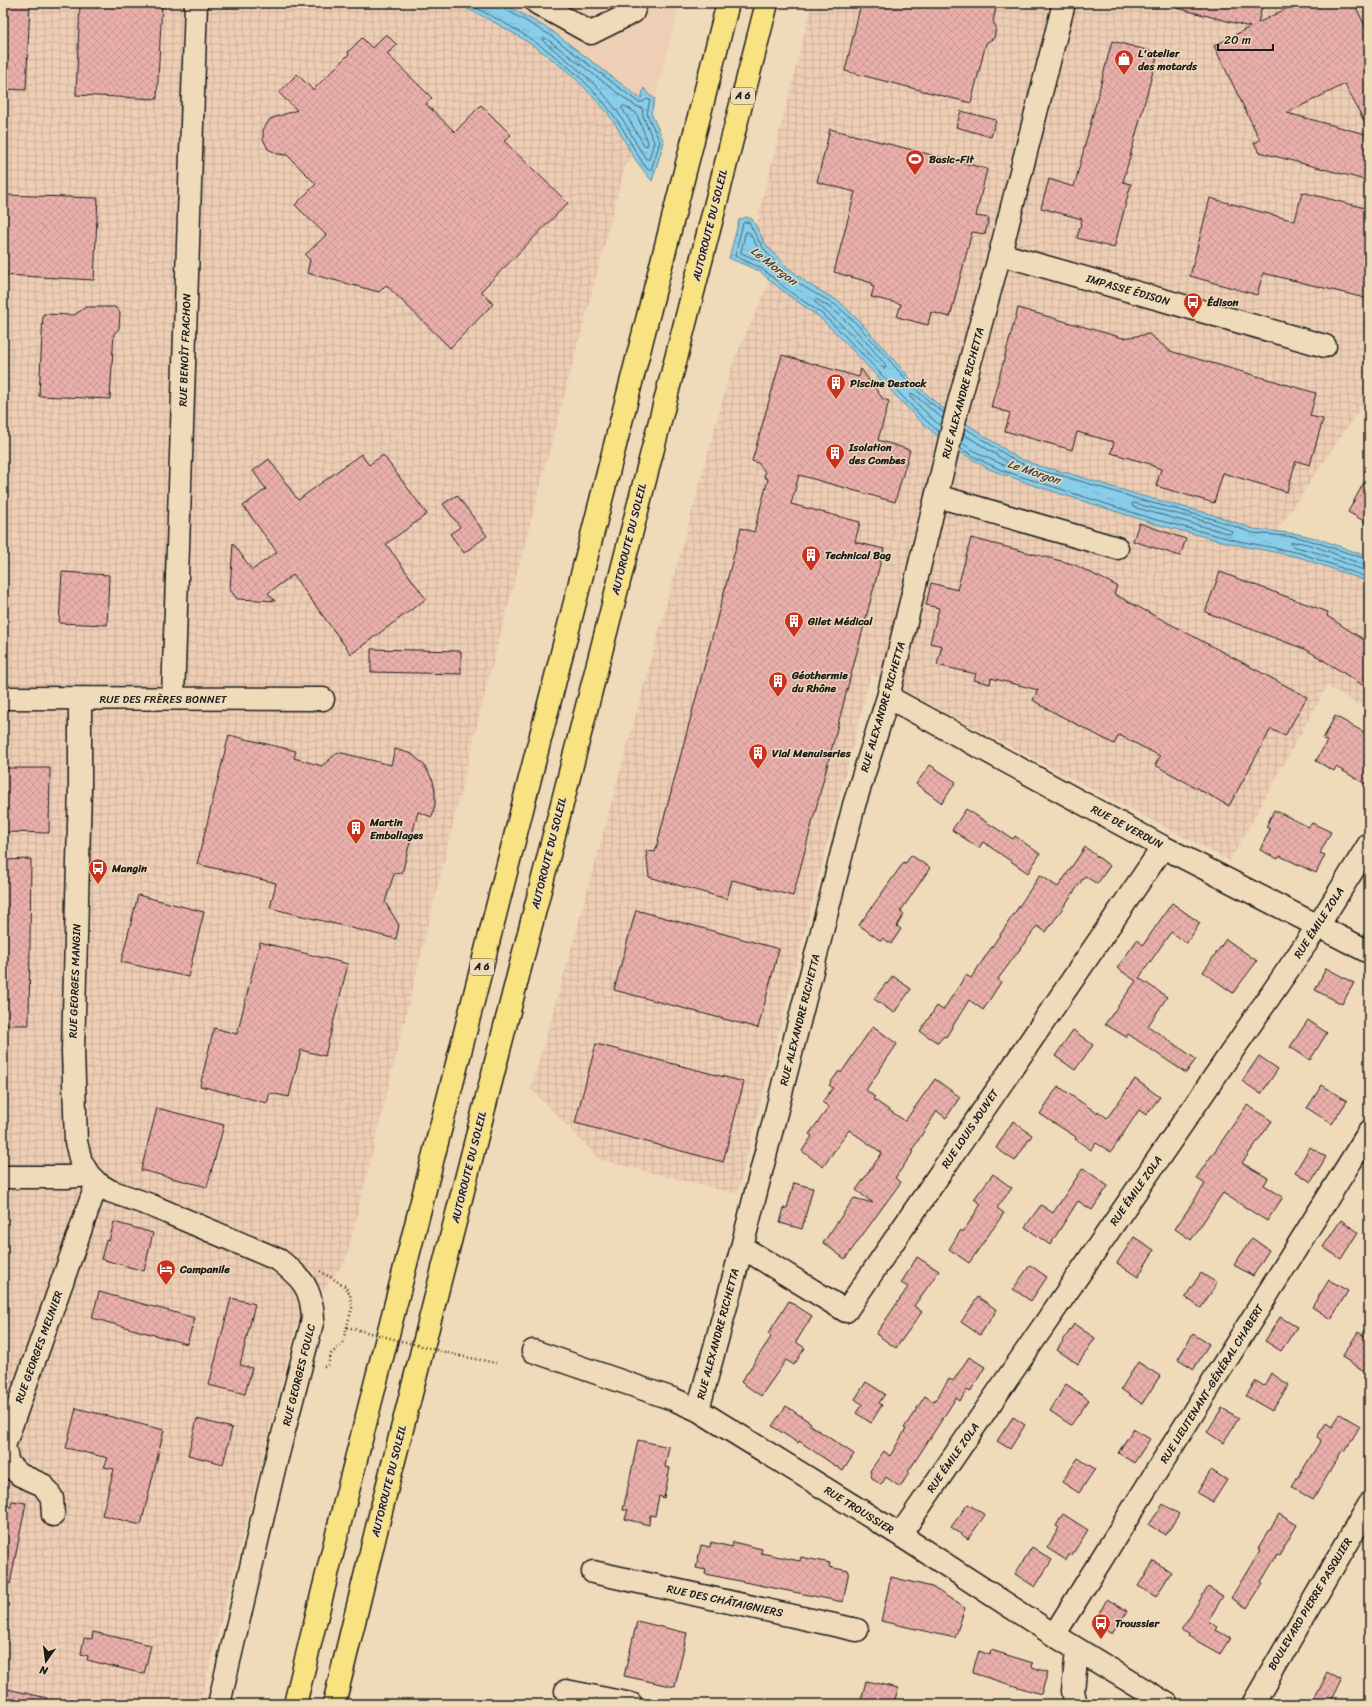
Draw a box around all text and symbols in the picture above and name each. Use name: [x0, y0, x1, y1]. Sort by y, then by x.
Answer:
scale bar: [1218, 26, 1273, 52]
text: 20 m: [1224, 29, 1251, 51]
place label: L'atelier des motards: [1138, 44, 1198, 76]
shop icon: L'atelier des motards: [1113, 48, 1135, 76]
road number: A 6: [731, 88, 755, 104]
sports icon: Basic-Fit: [904, 148, 926, 176]
place label: Basic-Fit: [929, 150, 975, 169]
street label: AUTOROUTE DU SOLEIL: [687, 166, 733, 284]
water label: Le Morgon: [746, 241, 803, 292]
street label: IMPASSE ÉDISON: [1083, 269, 1172, 311]
bus stop icon: Édison: [1182, 291, 1204, 319]
street label: RUE BENOÎT FRACHON: [174, 293, 196, 407]
place label: Édison: [1207, 293, 1239, 312]
street label: RUE ALEXANDRE RICHETTA: [936, 325, 990, 461]
building icon: Piscine Destock: [825, 372, 847, 400]
place label: Piscine Destock: [850, 374, 928, 393]
place label: Isolation des Combes: [848, 438, 907, 470]
building icon: Isolation des Combes: [824, 442, 846, 470]
water label: Le Morgon: [1005, 453, 1065, 492]
street label: AUTOROUTE DU SOLEIL: [606, 480, 652, 598]
building icon: Technical Bag: [800, 544, 822, 572]
place label: Technical Bag: [825, 546, 892, 565]
building icon: Gilet Médical: [783, 610, 805, 638]
place label: Gilet Médical: [807, 612, 873, 631]
street label: RUE ALEXANDRE RICHETTA: [855, 640, 911, 774]
place label: Géothermie du Rhône: [791, 666, 848, 698]
building icon: Géothermie du Rhône: [767, 670, 789, 698]
street label: RUE DES FRÈRES BONNET: [99, 690, 228, 709]
building icon: Vial Menuiseries: [747, 742, 769, 770]
place label: Vial Menuiseries: [772, 744, 852, 763]
street label: AUTOROUTE DU SOLEIL: [526, 794, 572, 912]
street label: RUE DE VERDUN: [1088, 800, 1167, 854]
place label: Martin Emballages: [369, 813, 424, 845]
building icon: Martin Emballages: [345, 817, 367, 845]
bus stop icon: Mangin: [87, 857, 109, 885]
place label: Mangin: [111, 859, 147, 878]
street label: RUE ÉMILE ZOLA: [1289, 884, 1349, 962]
street label: RUE GEORGES MANGIN: [64, 923, 87, 1039]
street label: RUE ALEXANDRE RICHETTA: [774, 952, 826, 1088]
road number: A 6: [470, 959, 494, 975]
street label: RUE LOUIS JOUVET: [936, 1085, 1004, 1173]
street label: AUTOROUTE DU SOLEIL: [446, 1108, 492, 1226]
street label: RUE ÉMILE ZOLA: [1105, 1152, 1167, 1230]
hotel icon: Campanile: [155, 1258, 177, 1286]
place label: Campanile: [179, 1260, 230, 1279]
street label: RUE ALEXANDRE RICHETTA: [691, 1266, 745, 1402]
street label: RUE GEORGES MEUNIER: [10, 1288, 68, 1406]
street label: RUE LIEUTENANT-GÉNÉRAL CHABERT: [1155, 1300, 1269, 1467]
street label: RUE GEORGES FOULC: [277, 1322, 321, 1428]
street label: RUE ÉMILE ZOLA: [922, 1419, 984, 1497]
street label: AUTOROUTE DU SOLEIL: [366, 1422, 412, 1540]
street label: RUE TROUSSIER: [820, 1481, 898, 1539]
street label: BOULEVARD PIERRE PASQUIER: [1263, 1534, 1357, 1674]
street label: RUE DES CHÂTAIGNIERS: [665, 1579, 785, 1623]
bus stop icon: Troussier: [1090, 1612, 1112, 1640]
place label: Troussier: [1115, 1614, 1160, 1633]
north arrow: [26, 1641, 66, 1681]
text: N: [37, 1660, 51, 1681]

